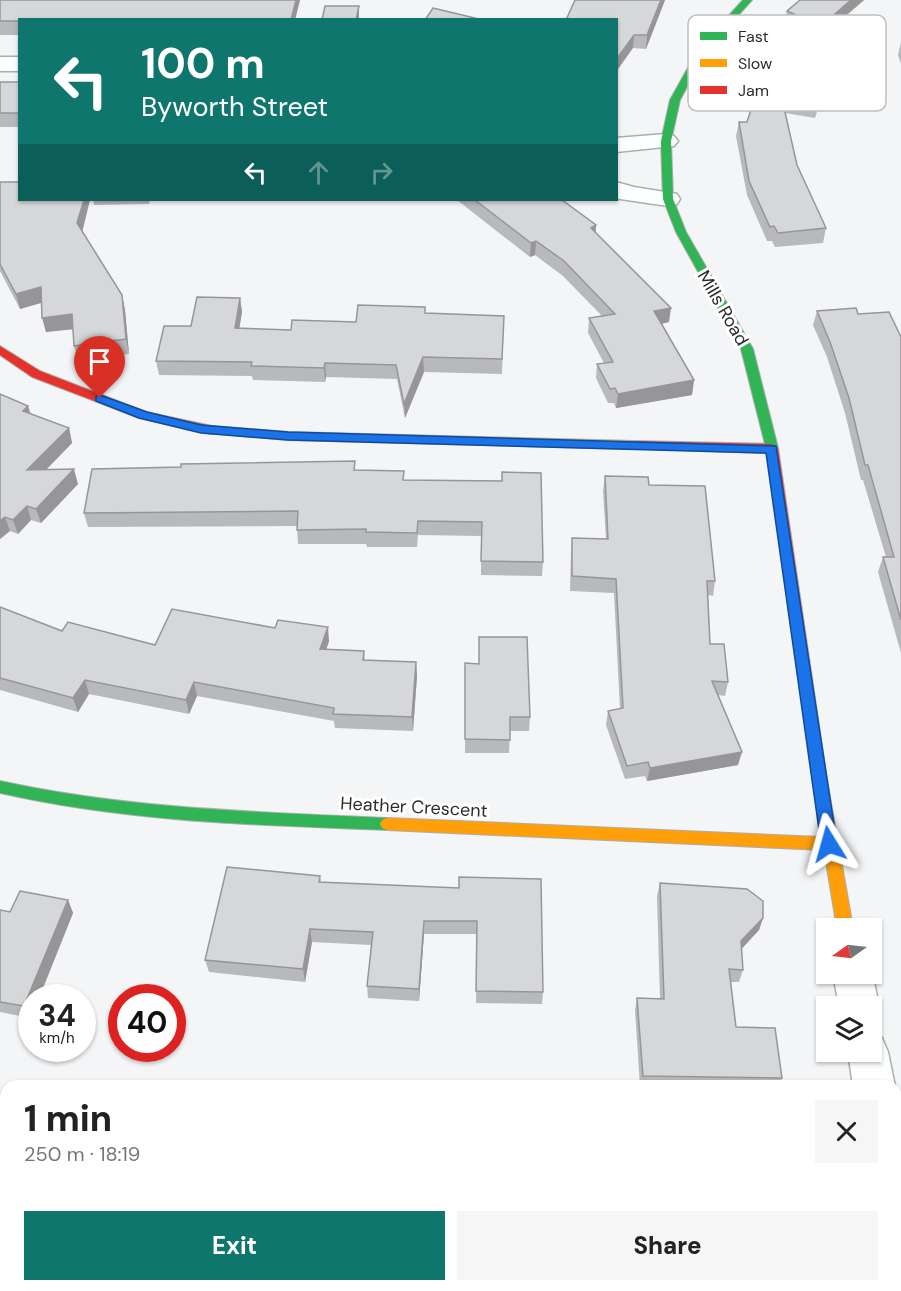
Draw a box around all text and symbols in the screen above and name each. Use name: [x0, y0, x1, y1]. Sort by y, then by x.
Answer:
legend: [688, 15, 886, 111]
text: Fast: [738, 26, 769, 47]
text: 100 m: [141, 36, 265, 91]
icon: left: [42, 42, 120, 120]
text: Slow: [738, 53, 772, 74]
text: Jam: [738, 80, 769, 101]
text: Byworth Street: [141, 89, 328, 124]
icon: left: [239, 156, 272, 189]
icon: ahead: [302, 156, 335, 189]
icon: right: [365, 156, 398, 189]
street label: Mills Road: [692, 266, 754, 350]
pin: [74, 336, 125, 398]
icon: arrive: [83, 345, 116, 378]
street label: Heather Crescent: [340, 791, 488, 823]
position arrow: [797, 812, 861, 876]
north arrow: [816, 918, 882, 984]
map controls: [816, 918, 882, 1062]
speed limit sign: 40: [108, 984, 186, 1062]
text: 34: [38, 996, 76, 1035]
button: layers: [816, 996, 882, 1062]
text: km/h: [39, 1028, 75, 1048]
text: 1 min: [24, 1095, 112, 1142]
button: close: [815, 1100, 878, 1163]
text: 250 m · 18:19: [24, 1141, 140, 1167]
button: Exit: [24, 1211, 445, 1280]
button: Share: [457, 1211, 878, 1280]

